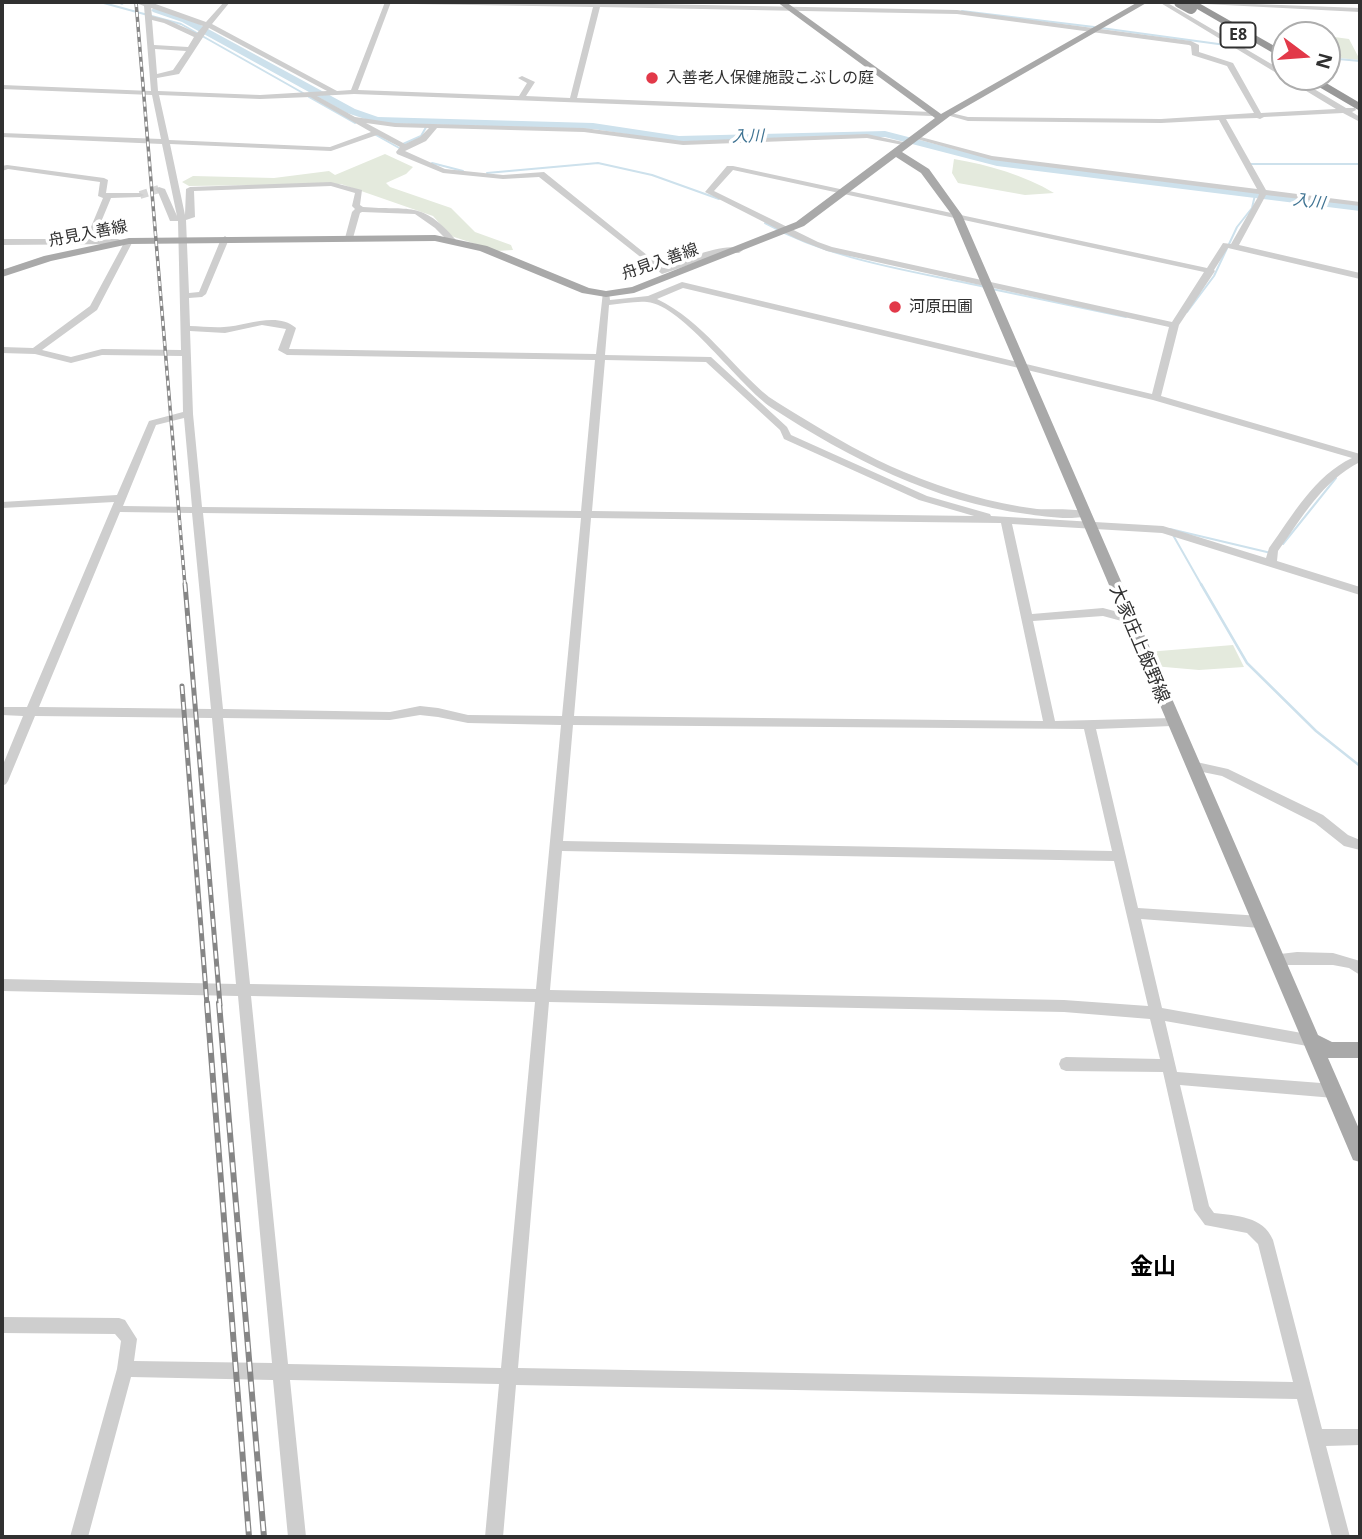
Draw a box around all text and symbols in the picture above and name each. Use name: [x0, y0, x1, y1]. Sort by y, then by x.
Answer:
north arrow: [1271, 21, 1341, 91]
road number: E8: [1220, 22, 1256, 48]
text: N: [1310, 50, 1339, 72]
place label: 入善老人保健施設こぶしの庭: [666, 68, 874, 88]
marker: 入善老人保健施設こぶしの庭: [644, 70, 660, 86]
water label: 入川: [732, 127, 764, 147]
water label: 入川: [1292, 191, 1326, 213]
street label: 舟見入善線: [47, 217, 129, 251]
street label: 舟見入善線: [619, 240, 701, 284]
place label: 河原田圃: [909, 297, 973, 317]
marker: 河原田圃: [887, 299, 903, 315]
street label: 大家庄上飯野線: [1104, 582, 1174, 706]
district label: 金山: [1130, 1253, 1176, 1281]

